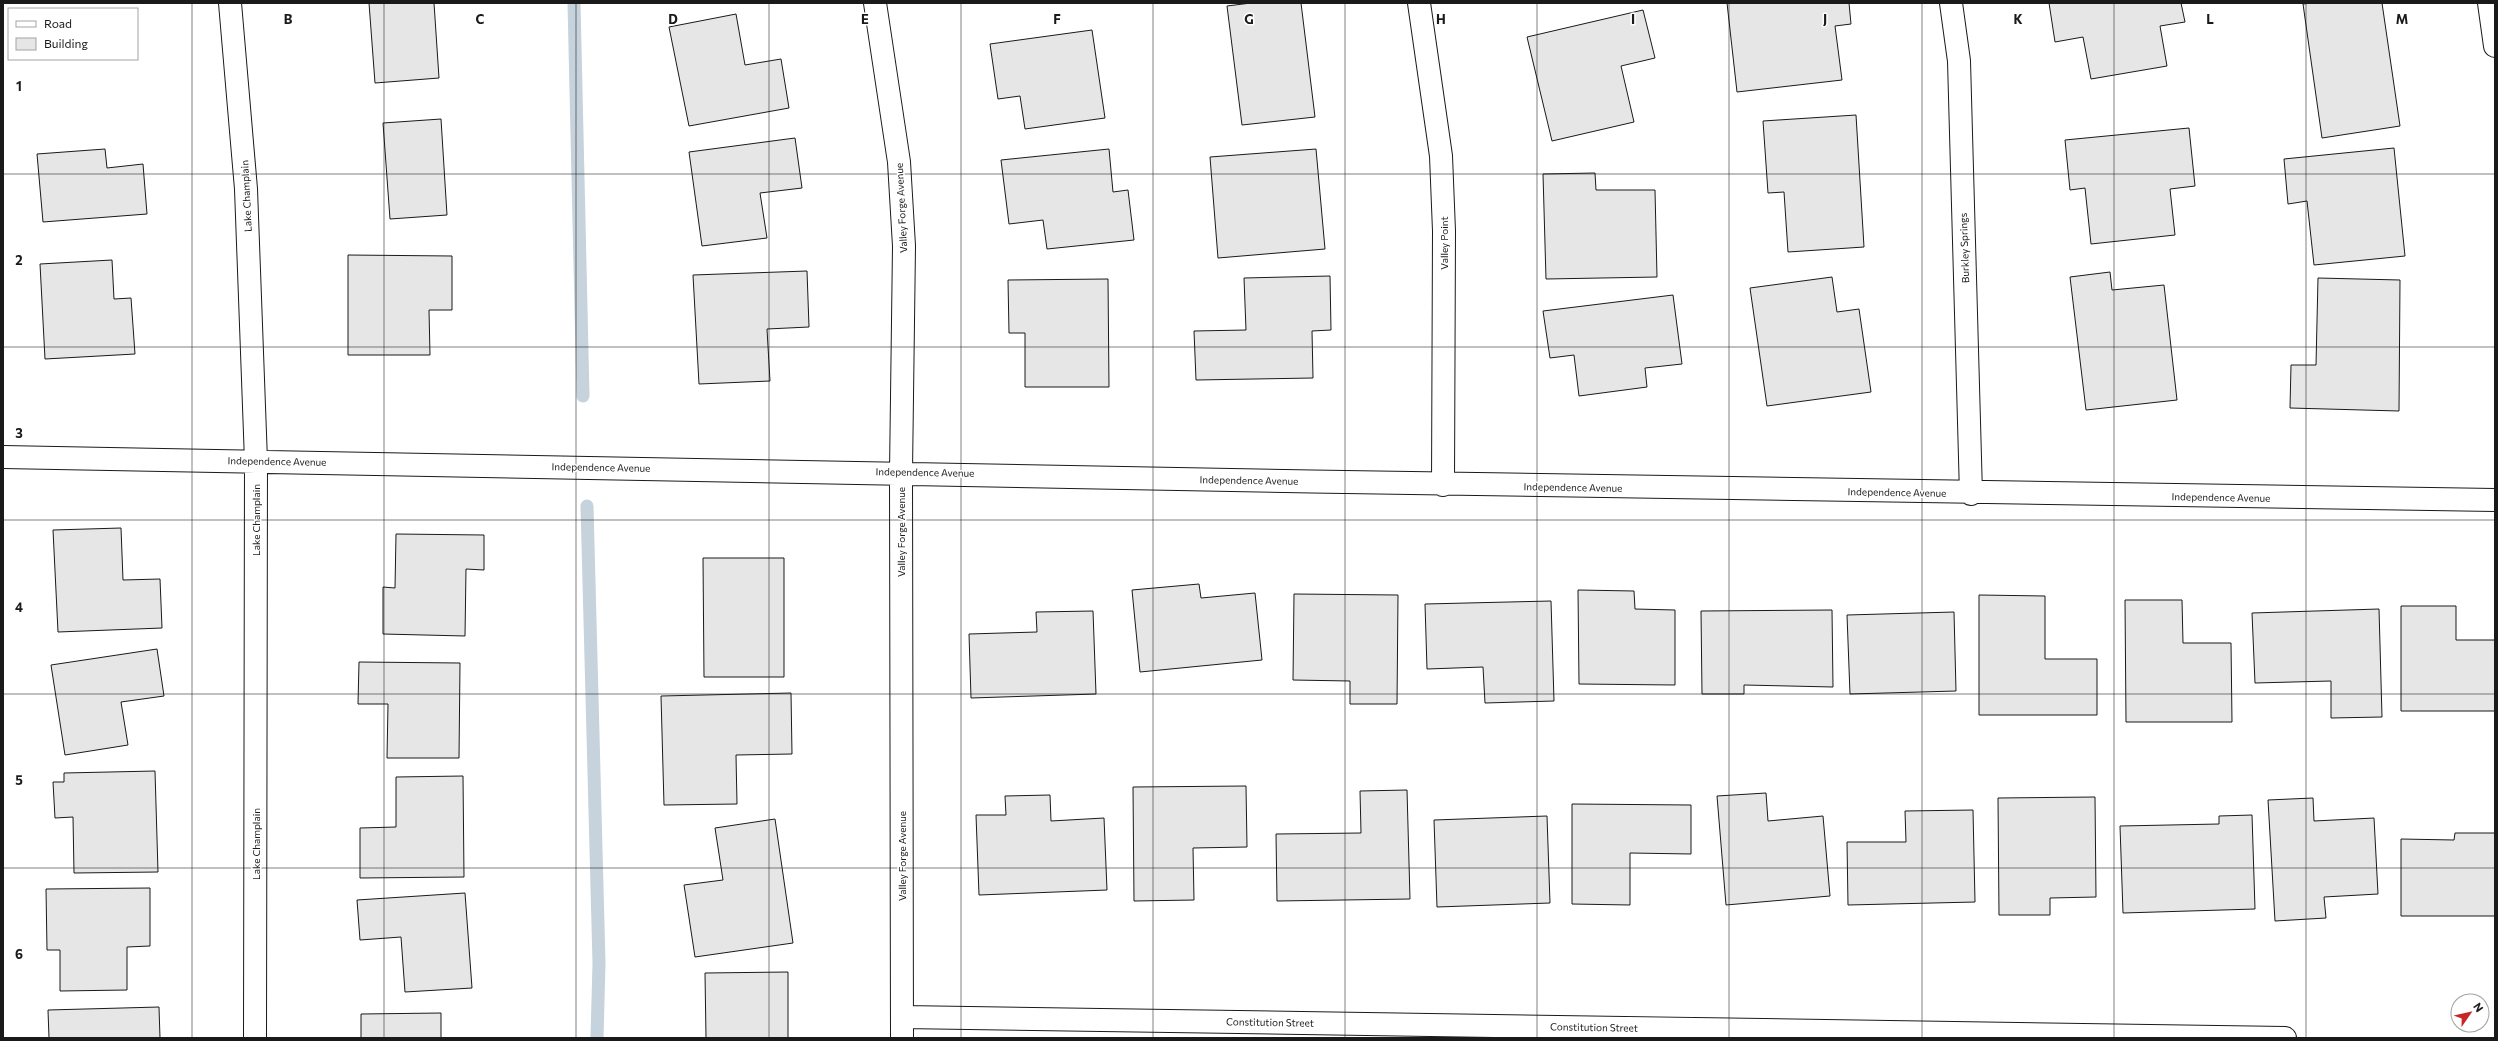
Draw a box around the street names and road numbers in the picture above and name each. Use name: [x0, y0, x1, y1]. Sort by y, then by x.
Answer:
street label: Lake Champlain: [238, 160, 254, 232]
street label: Valley Forge Avenue: [893, 163, 909, 253]
street label: Burkley Springs: [1957, 212, 1971, 283]
street label: Valley Point: [1438, 216, 1450, 270]
street label: Independence Avenue: [228, 454, 326, 468]
street label: Independence Avenue: [552, 460, 650, 474]
street label: Independence Avenue: [876, 465, 974, 479]
street label: Independence Avenue: [1200, 473, 1298, 487]
street label: Independence Avenue: [1524, 480, 1622, 494]
street label: Lake Champlain: [250, 484, 262, 556]
street label: Independence Avenue: [1848, 485, 1946, 499]
street label: Valley Forge Avenue: [895, 487, 907, 577]
street label: Independence Avenue: [2172, 490, 2270, 504]
street label: Lake Champlain: [250, 808, 262, 880]
street label: Valley Forge Avenue: [896, 811, 908, 901]
street label: Constitution Street: [1226, 1015, 1314, 1029]
street label: Constitution Street: [1550, 1020, 1638, 1034]

